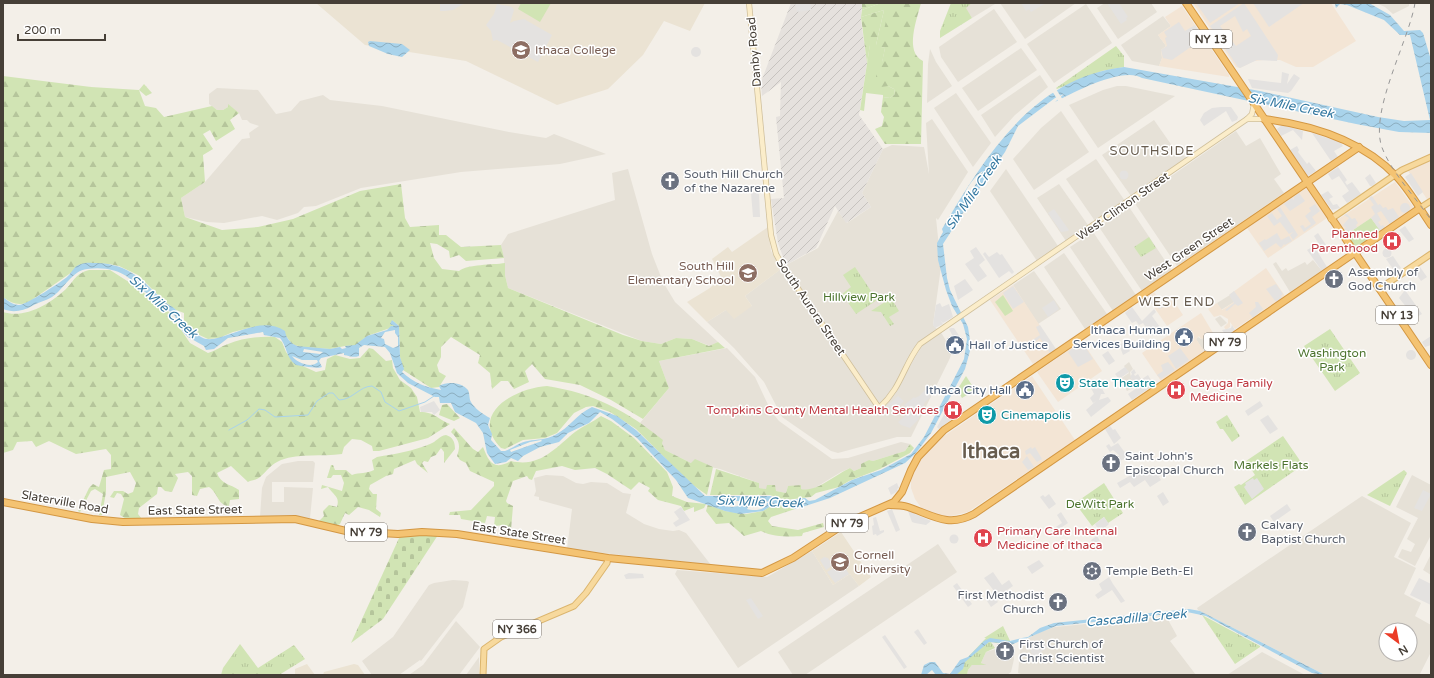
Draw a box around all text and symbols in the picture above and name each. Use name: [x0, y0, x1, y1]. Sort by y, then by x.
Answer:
scale bar: [18, 16, 105, 42]
street label: Danby Road: [744, 16, 764, 88]
text: 200 m: [24, 23, 61, 37]
road number: NY 13: [1190, 30, 1232, 48]
school or university icon: Ithaca College: [510, 39, 532, 61]
place label: Ithaca College: [535, 43, 616, 57]
water label: Six Mile Creek: [1247, 90, 1336, 122]
district label: SOUTHSIDE: [1110, 143, 1194, 159]
water label: Six Mile Creek: [942, 152, 1006, 233]
place label: South Hill Church of the Nazarene: [684, 167, 783, 195]
street label: West Clinton Street: [1074, 169, 1172, 243]
church icon: South Hill Church of the Nazarene: [659, 170, 681, 192]
street label: West Green Street: [1142, 214, 1236, 284]
place label: Planned Parenthood: [1311, 227, 1378, 255]
hospital icon: Planned Parenthood: [1381, 230, 1403, 252]
street label: South Aurora Street: [773, 256, 849, 358]
place label: South Hill Elementary School: [627, 259, 734, 287]
school or university icon: South Hill Elementary School: [737, 262, 759, 284]
place label: Assembly of God Church: [1348, 265, 1419, 293]
church icon: Assembly of God Church: [1323, 268, 1345, 290]
water label: Six Mile Creek: [126, 272, 202, 342]
park label: Hillview Park: [823, 290, 896, 304]
district label: WEST END: [1139, 294, 1215, 310]
road number: NY 13: [1376, 306, 1418, 324]
place label: Ithaca Human Services Building: [1073, 323, 1170, 351]
public building icon: Ithaca Human Services Building: [1173, 326, 1195, 348]
road number: NY 79: [1204, 333, 1246, 351]
public building icon: Hall of Justice: [944, 334, 966, 356]
place label: Hall of Justice: [969, 338, 1048, 352]
park label: Washington Park: [1298, 346, 1366, 374]
theatre icon: State Theatre: [1054, 372, 1076, 394]
place label: State Theatre: [1079, 376, 1156, 390]
place label: Cayuga Family Medicine: [1190, 376, 1273, 404]
public building icon: Ithaca City Hall: [1014, 379, 1036, 401]
hospital icon: Cayuga Family Medicine: [1165, 379, 1187, 401]
place label: Ithaca City Hall: [926, 383, 1011, 397]
hospital icon: Tompkins County Mental Health Services: [942, 399, 964, 421]
place label: Tompkins County Mental Health Services: [707, 403, 939, 417]
theatre icon: Cinemapolis: [976, 404, 998, 426]
place label: Cinemapolis: [1001, 408, 1071, 422]
district label: Ithaca: [962, 440, 1020, 464]
place label: Saint John's Episcopal Church: [1125, 449, 1224, 477]
church icon: Saint John's Episcopal Church: [1100, 452, 1122, 474]
park label: Markels Flats: [1233, 458, 1309, 472]
street label: Slaterville Road: [20, 487, 110, 517]
water label: Six Mile Creek: [716, 492, 804, 512]
park label: DeWitt Park: [1066, 497, 1135, 511]
street label: East State Street: [148, 502, 243, 518]
road number: NY 79: [826, 514, 868, 532]
place label: Calvary Baptist Church: [1261, 518, 1346, 546]
street label: East State Street: [471, 519, 567, 547]
church icon: Calvary Baptist Church: [1236, 521, 1258, 543]
road number: NY 79: [345, 523, 387, 541]
place label: Primary Care Internal Medicine of Ithaca: [997, 524, 1117, 552]
hospital icon: Primary Care Internal Medicine of Ithaca: [972, 527, 994, 549]
place label: Cornell University: [854, 548, 911, 576]
school or university icon: Cornell University: [829, 551, 851, 573]
synagogue icon: Temple Beth-El: [1081, 560, 1103, 582]
place label: Temple Beth-El: [1106, 564, 1193, 578]
place label: First Methodist Church: [958, 588, 1044, 616]
church icon: First Methodist Church: [1047, 591, 1069, 613]
water label: Cascadilla Creek: [1085, 606, 1188, 630]
road number: NY 366: [493, 620, 541, 638]
north arrow: [1378, 622, 1418, 662]
place label: First Church of Christ Scientist: [1019, 637, 1105, 665]
church icon: First Church of Christ Scientist: [994, 640, 1016, 662]
text: N: [1396, 642, 1410, 658]

